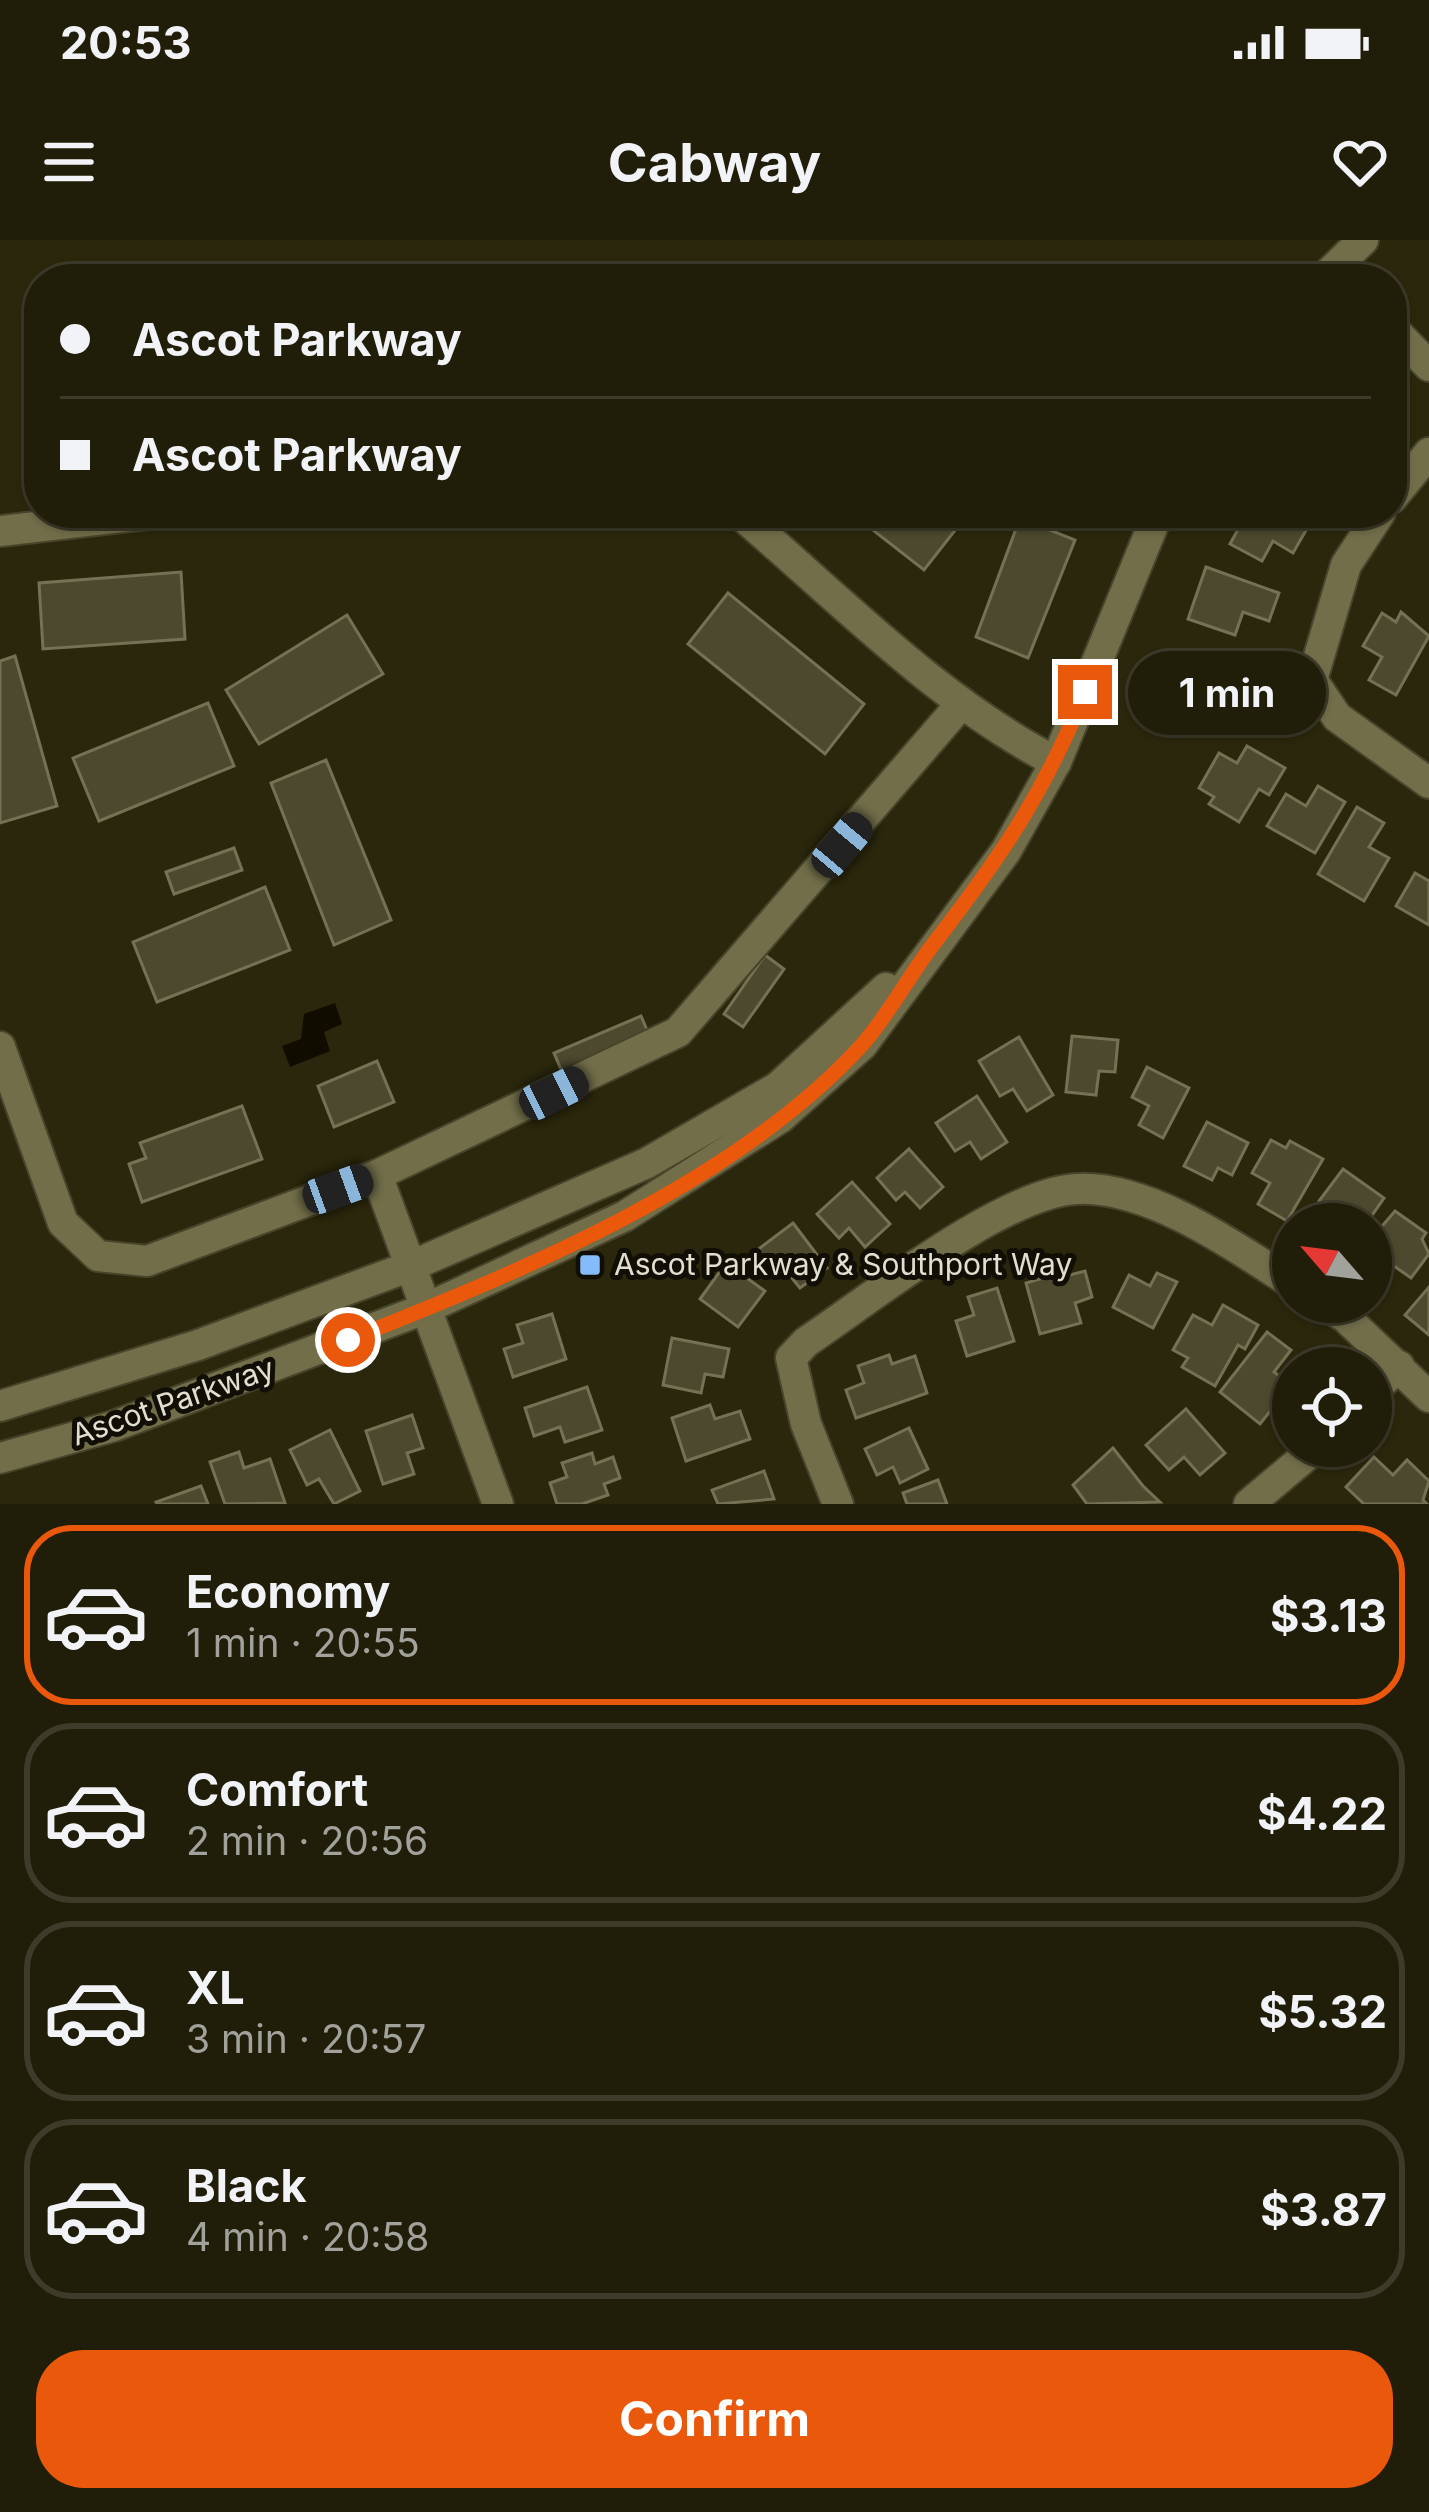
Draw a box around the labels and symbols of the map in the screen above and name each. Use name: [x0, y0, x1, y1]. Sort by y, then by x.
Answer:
callout: 1 min: [1127, 650, 1325, 734]
route end: [1058, 665, 1112, 719]
car: [805, 806, 879, 884]
car: [514, 1061, 594, 1125]
car: [298, 1160, 378, 1218]
north arrow: [1272, 1203, 1392, 1323]
place label: Ascot Parkway & Southport Way: [614, 1246, 1073, 1282]
marker: Ascot Parkway & Southport Way: [577, 1252, 603, 1278]
route start: [321, 1313, 375, 1367]
street label: Ascot Parkway: [67, 1349, 279, 1453]

